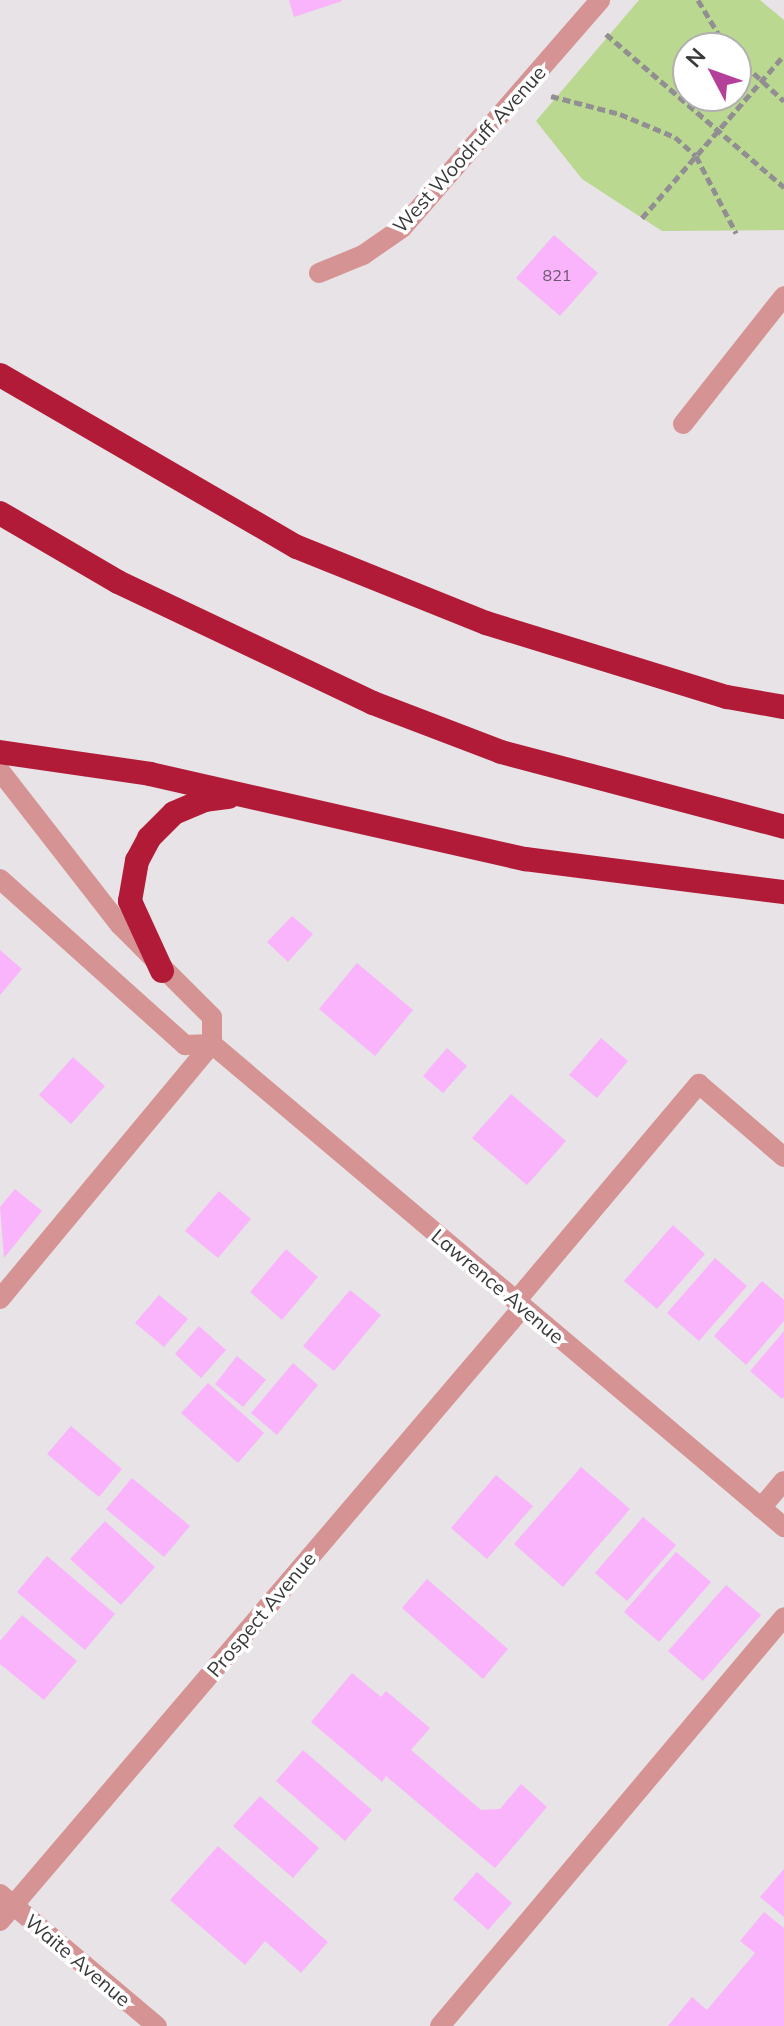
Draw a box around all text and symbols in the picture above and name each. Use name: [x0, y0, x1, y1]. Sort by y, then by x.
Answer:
north arrow: [672, 32, 752, 112]
text: N: [679, 42, 711, 73]
street label: West Woodruff Avenue: [388, 60, 550, 238]
house number: 821: [543, 265, 571, 285]
street label: Lawrence Avenue: [427, 1224, 569, 1348]
street label: Prospect Avenue: [202, 1547, 320, 1681]
street label: Waite Avenue: [20, 1909, 136, 2011]

